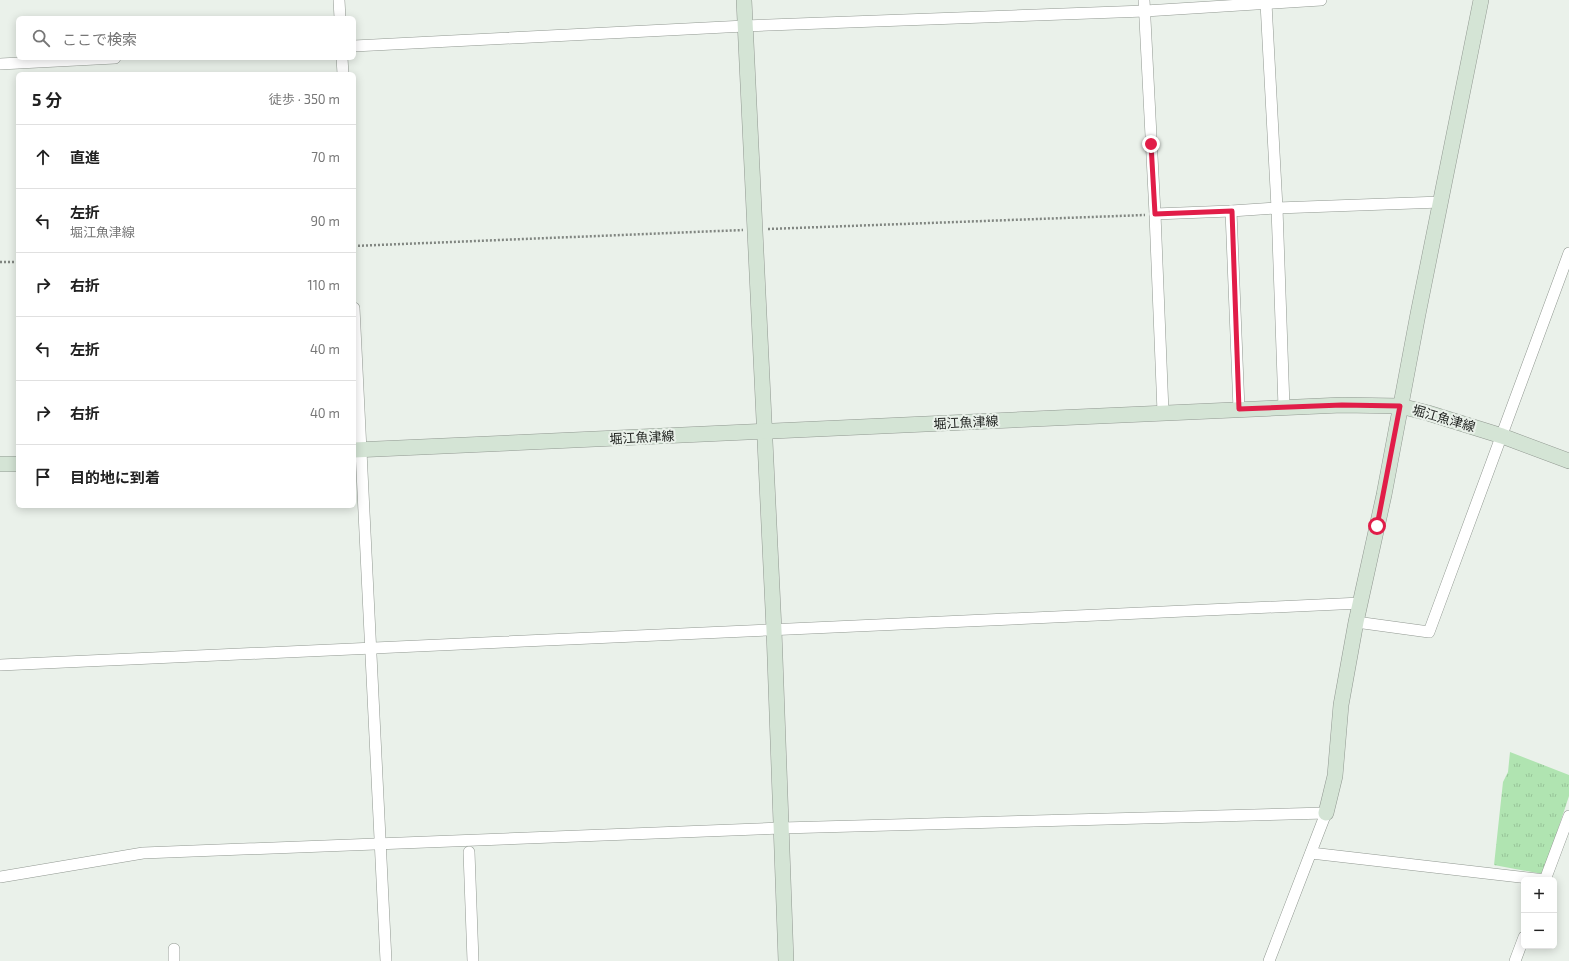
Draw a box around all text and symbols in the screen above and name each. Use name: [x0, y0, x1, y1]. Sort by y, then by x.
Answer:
search box: [16, 16, 356, 60]
icon: search: [30, 27, 52, 49]
text: ここで検索: [62, 30, 137, 48]
text: 5 分: [32, 89, 62, 109]
text: 徒歩 · 350 m: [269, 91, 340, 107]
route end: [1142, 135, 1160, 153]
icon: ahead: [32, 146, 54, 168]
text: 直進: [70, 148, 100, 166]
text: 70 m: [311, 149, 340, 165]
text: 左折: [70, 203, 100, 221]
icon: left: [32, 210, 54, 232]
text: 90 m: [310, 213, 340, 229]
text: 堀江魚津線: [70, 224, 135, 240]
icon: right: [32, 274, 54, 296]
text: 右折: [70, 276, 100, 294]
text: 110 m: [308, 277, 340, 293]
icon: left: [32, 338, 54, 360]
text: 左折: [70, 340, 100, 358]
text: 40 m: [310, 341, 340, 357]
street label: 堀江魚津線: [1411, 401, 1477, 435]
icon: right: [32, 402, 54, 424]
text: 右折: [70, 404, 100, 422]
text: 40 m: [310, 405, 340, 421]
street label: 堀江魚津線: [933, 412, 999, 432]
street label: 堀江魚津線: [609, 427, 675, 447]
icon: arrive: [32, 466, 54, 488]
text: 目的地に到着: [70, 468, 160, 486]
route start: [1368, 517, 1386, 535]
map controls: [1521, 877, 1557, 949]
button: +: [1521, 877, 1557, 913]
button: −: [1521, 913, 1557, 949]

